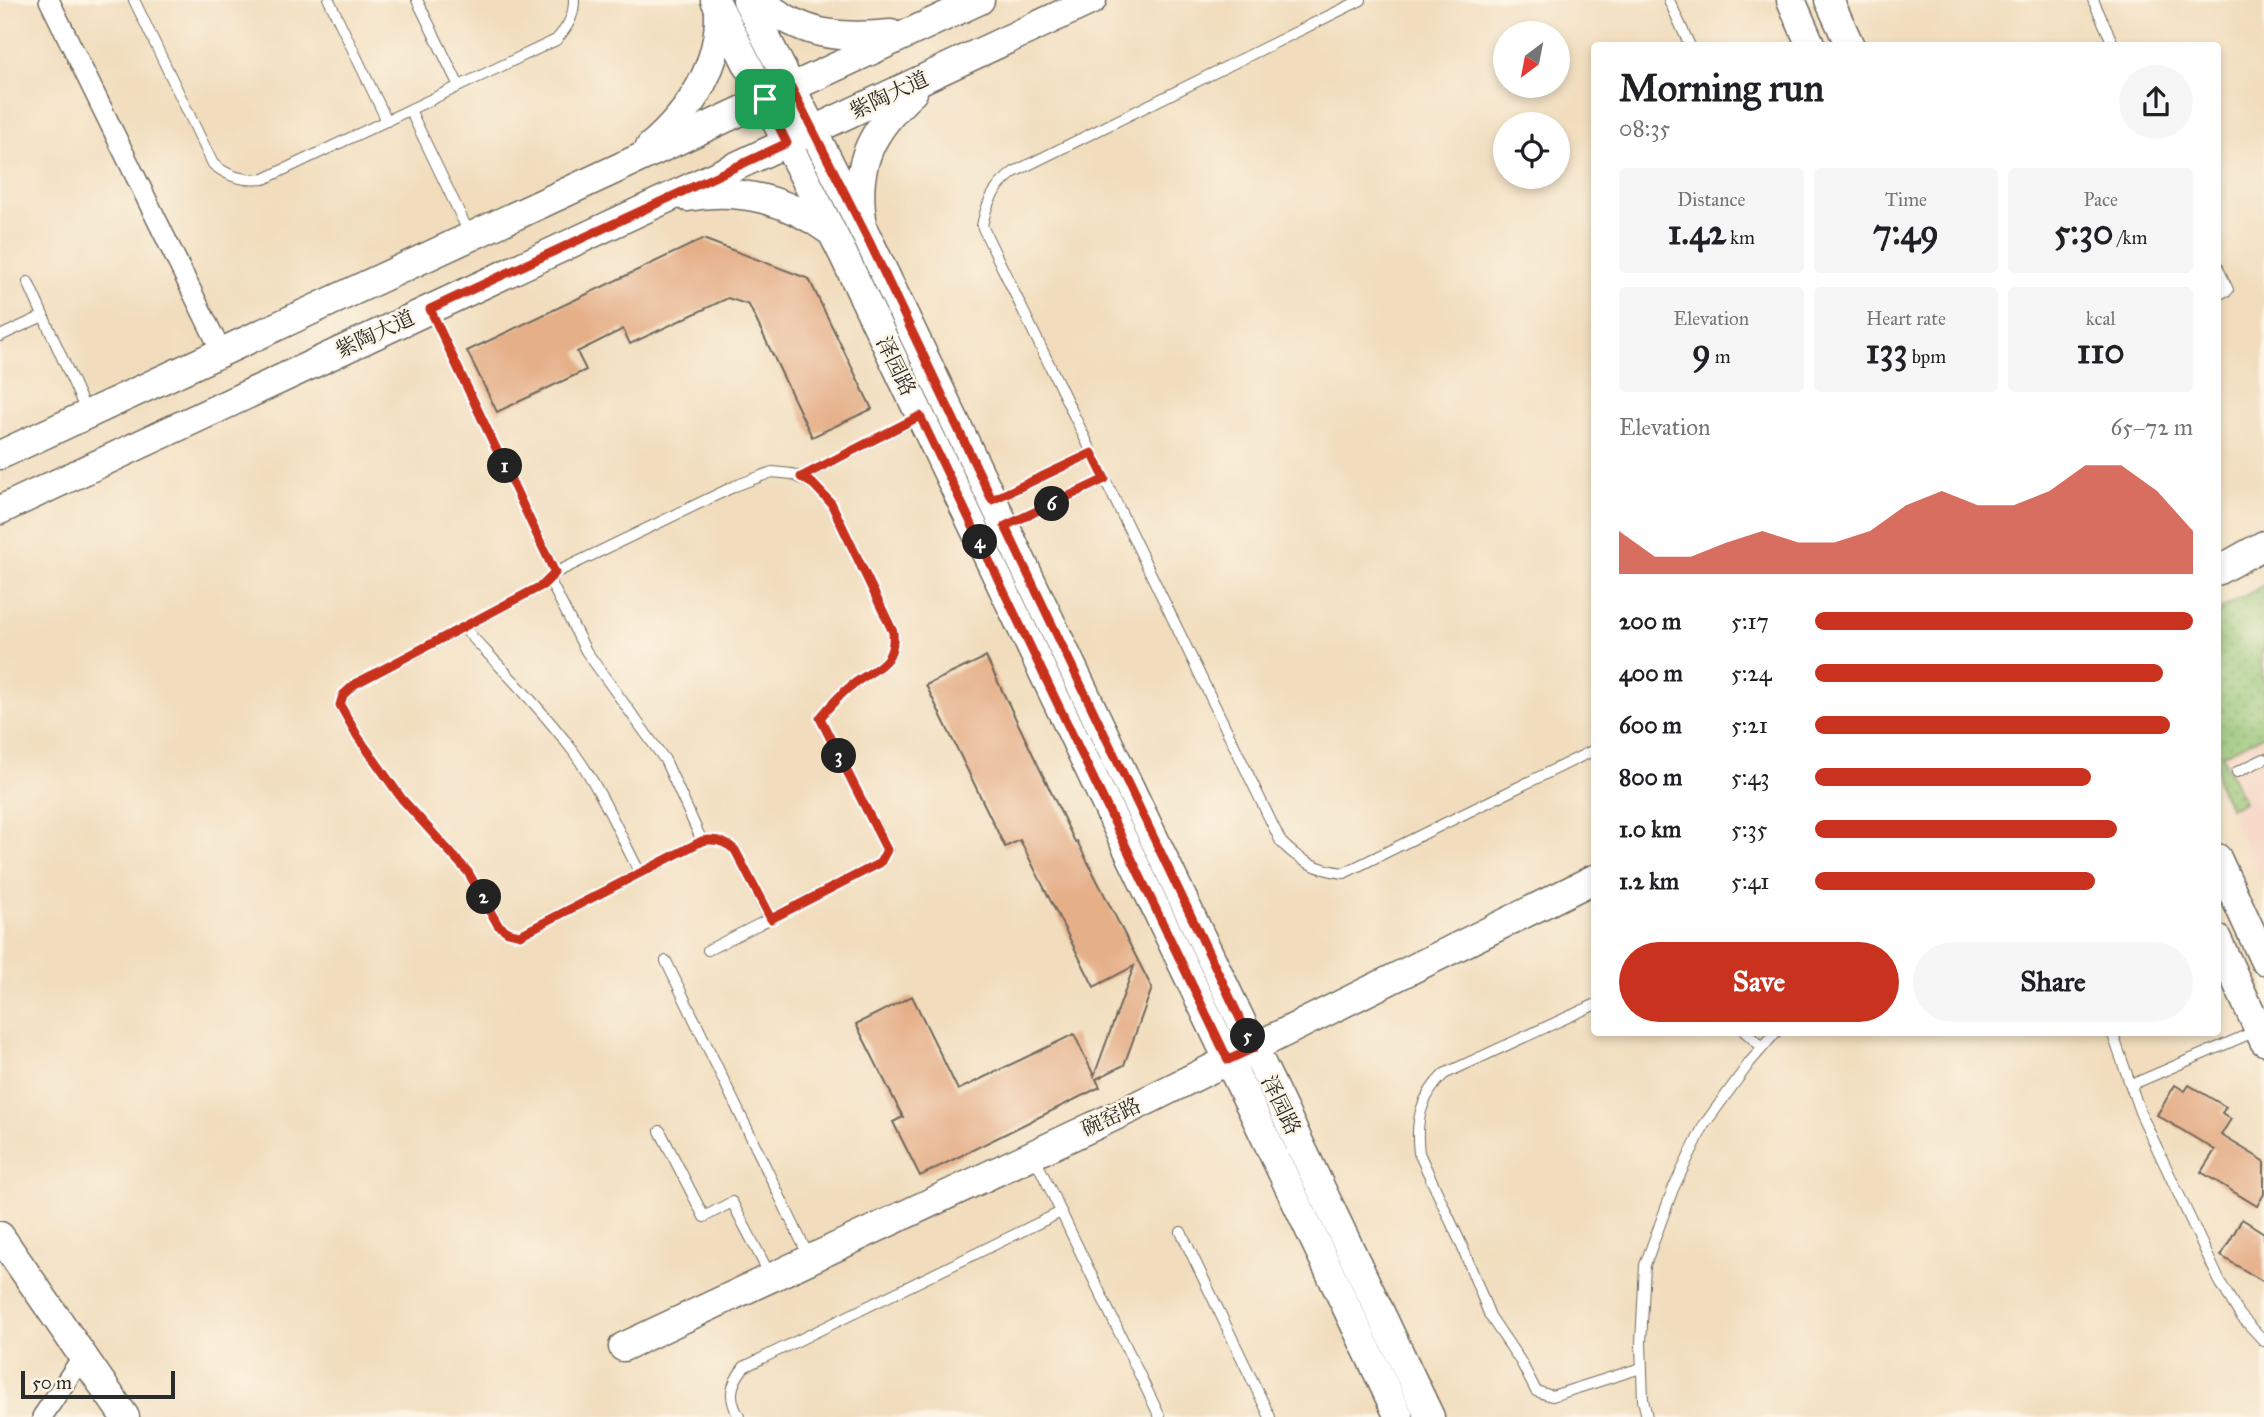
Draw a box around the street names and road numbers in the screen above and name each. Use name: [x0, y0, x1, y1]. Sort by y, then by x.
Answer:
street label: 紫陶大道: [845, 65, 933, 125]
street label: 紫陶大道: [331, 304, 419, 364]
street label: 泽园路: [871, 332, 921, 400]
street label: 泽园路: [1256, 1071, 1306, 1139]
street label: 碗窑路: [1077, 1092, 1145, 1142]

